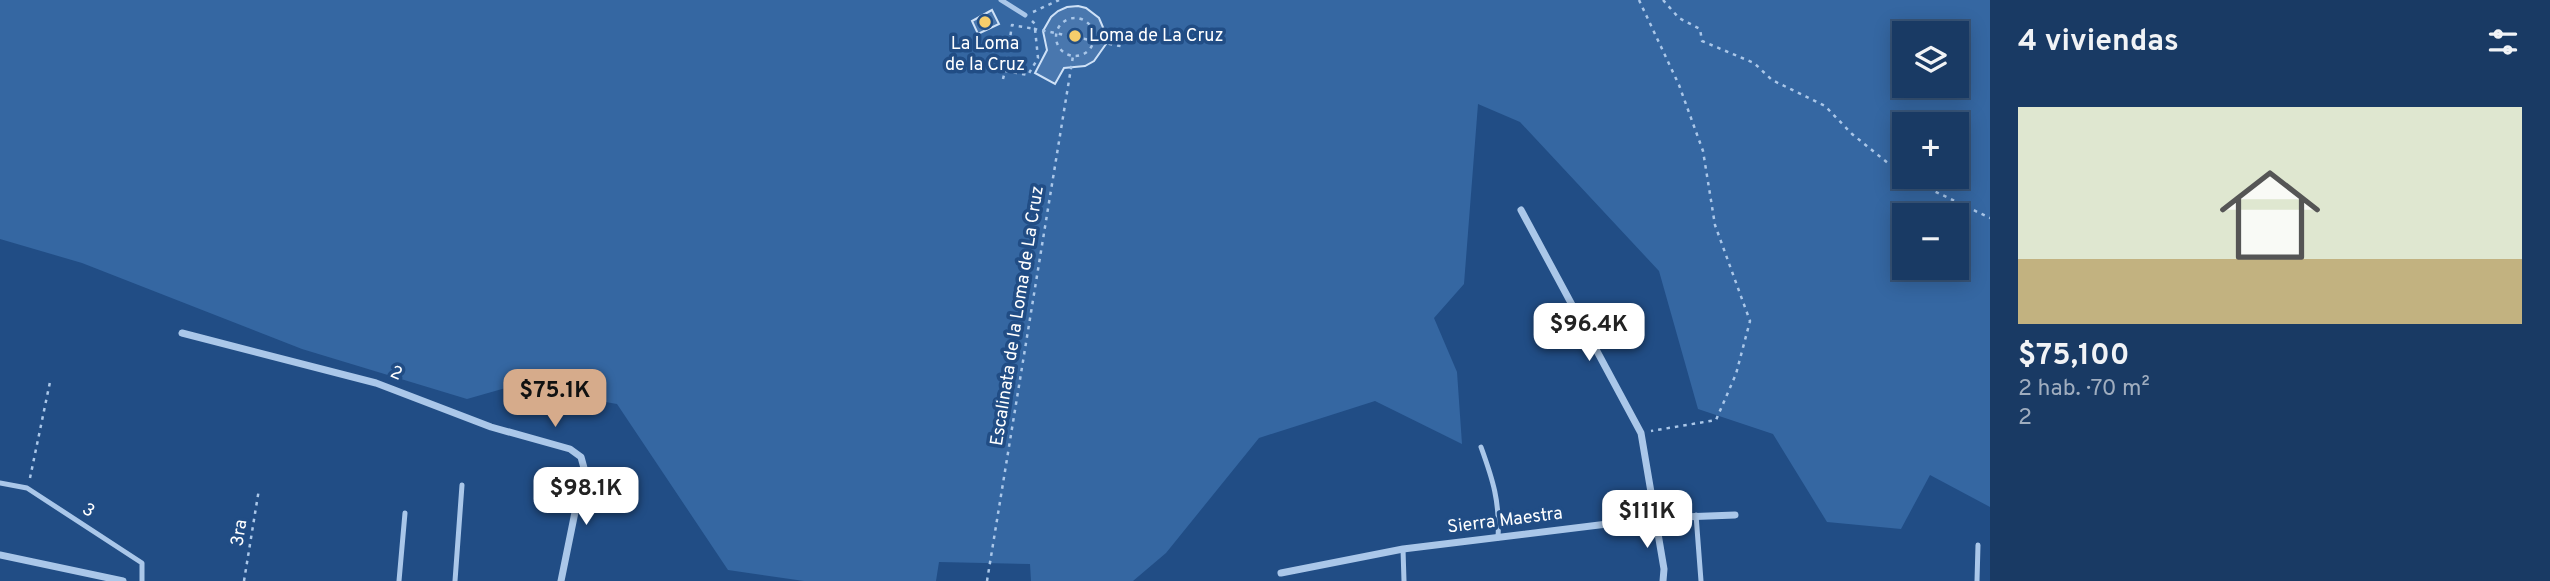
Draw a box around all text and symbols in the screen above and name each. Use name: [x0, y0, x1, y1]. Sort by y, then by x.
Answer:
marker: La Loma de la Cruz: [977, 14, 993, 30]
map controls: [1892, 21, 1969, 280]
button: layers: [1892, 21, 1969, 98]
icon: filters: [2484, 23, 2522, 61]
text: 4 viviendas: [2018, 24, 2179, 61]
place label: Loma de La Cruz: [1089, 25, 1224, 48]
marker: Loma de La Cruz: [1067, 28, 1083, 44]
place label: La Loma de la Cruz: [945, 33, 1025, 77]
button: +: [1892, 112, 1969, 189]
icon: home: [2207, 152, 2333, 278]
street label: Escalinata de la Loma de La Cruz: [986, 184, 1050, 448]
button: −: [1892, 203, 1969, 280]
pin: $96.4K: [1532, 304, 1646, 363]
text: $96.4K: [1550, 311, 1628, 340]
text: $75,100: [2018, 338, 2130, 375]
street label: 2: [387, 361, 405, 387]
pin: $75.1K: [498, 370, 612, 429]
text: 2 hab. · 70 m²: [2018, 375, 2150, 404]
text: $75.1K: [519, 377, 591, 406]
text: 2: [2018, 404, 2032, 433]
pin: $98.1K: [529, 468, 643, 527]
text: $98.1K: [550, 475, 622, 504]
pin: $111K: [1598, 490, 1696, 550]
street label: 3: [77, 498, 99, 524]
text: $111K: [1618, 498, 1676, 527]
street label: Sierra Maestra: [1446, 503, 1564, 539]
street label: 3ra: [227, 518, 253, 548]

